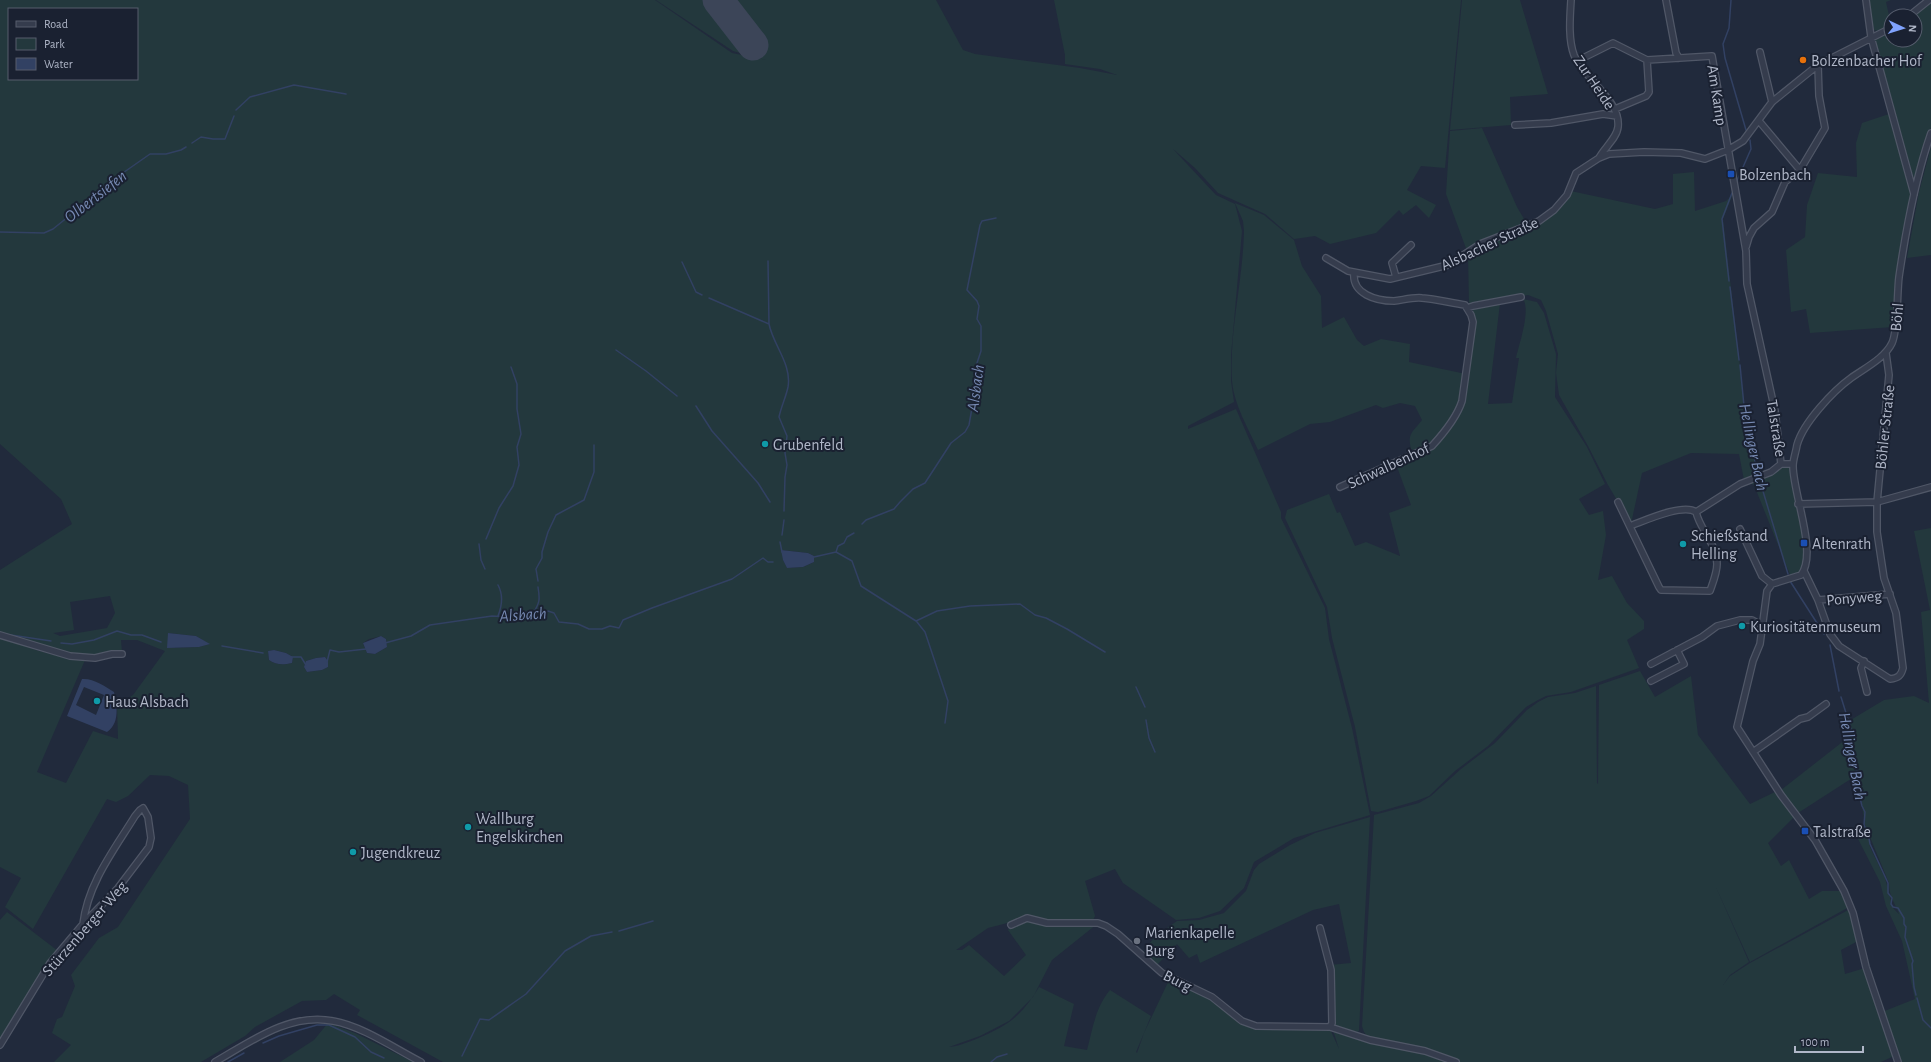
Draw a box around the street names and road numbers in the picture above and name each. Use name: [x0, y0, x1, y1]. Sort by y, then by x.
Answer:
street label: Zur Heide: [1570, 53, 1618, 113]
street label: Am Kamp: [1704, 64, 1730, 127]
street label: Alsbacher Straße: [1438, 214, 1541, 273]
street label: Böhl: [1888, 302, 1906, 332]
street label: Böhler Straße: [1873, 384, 1897, 470]
street label: Talstraße: [1764, 398, 1788, 458]
street label: Schwalbenhof: [1345, 440, 1433, 492]
street label: Ponyweg: [1826, 588, 1883, 609]
street label: Stürzenberger Weg: [39, 878, 130, 979]
street label: Burg: [1161, 967, 1195, 995]

